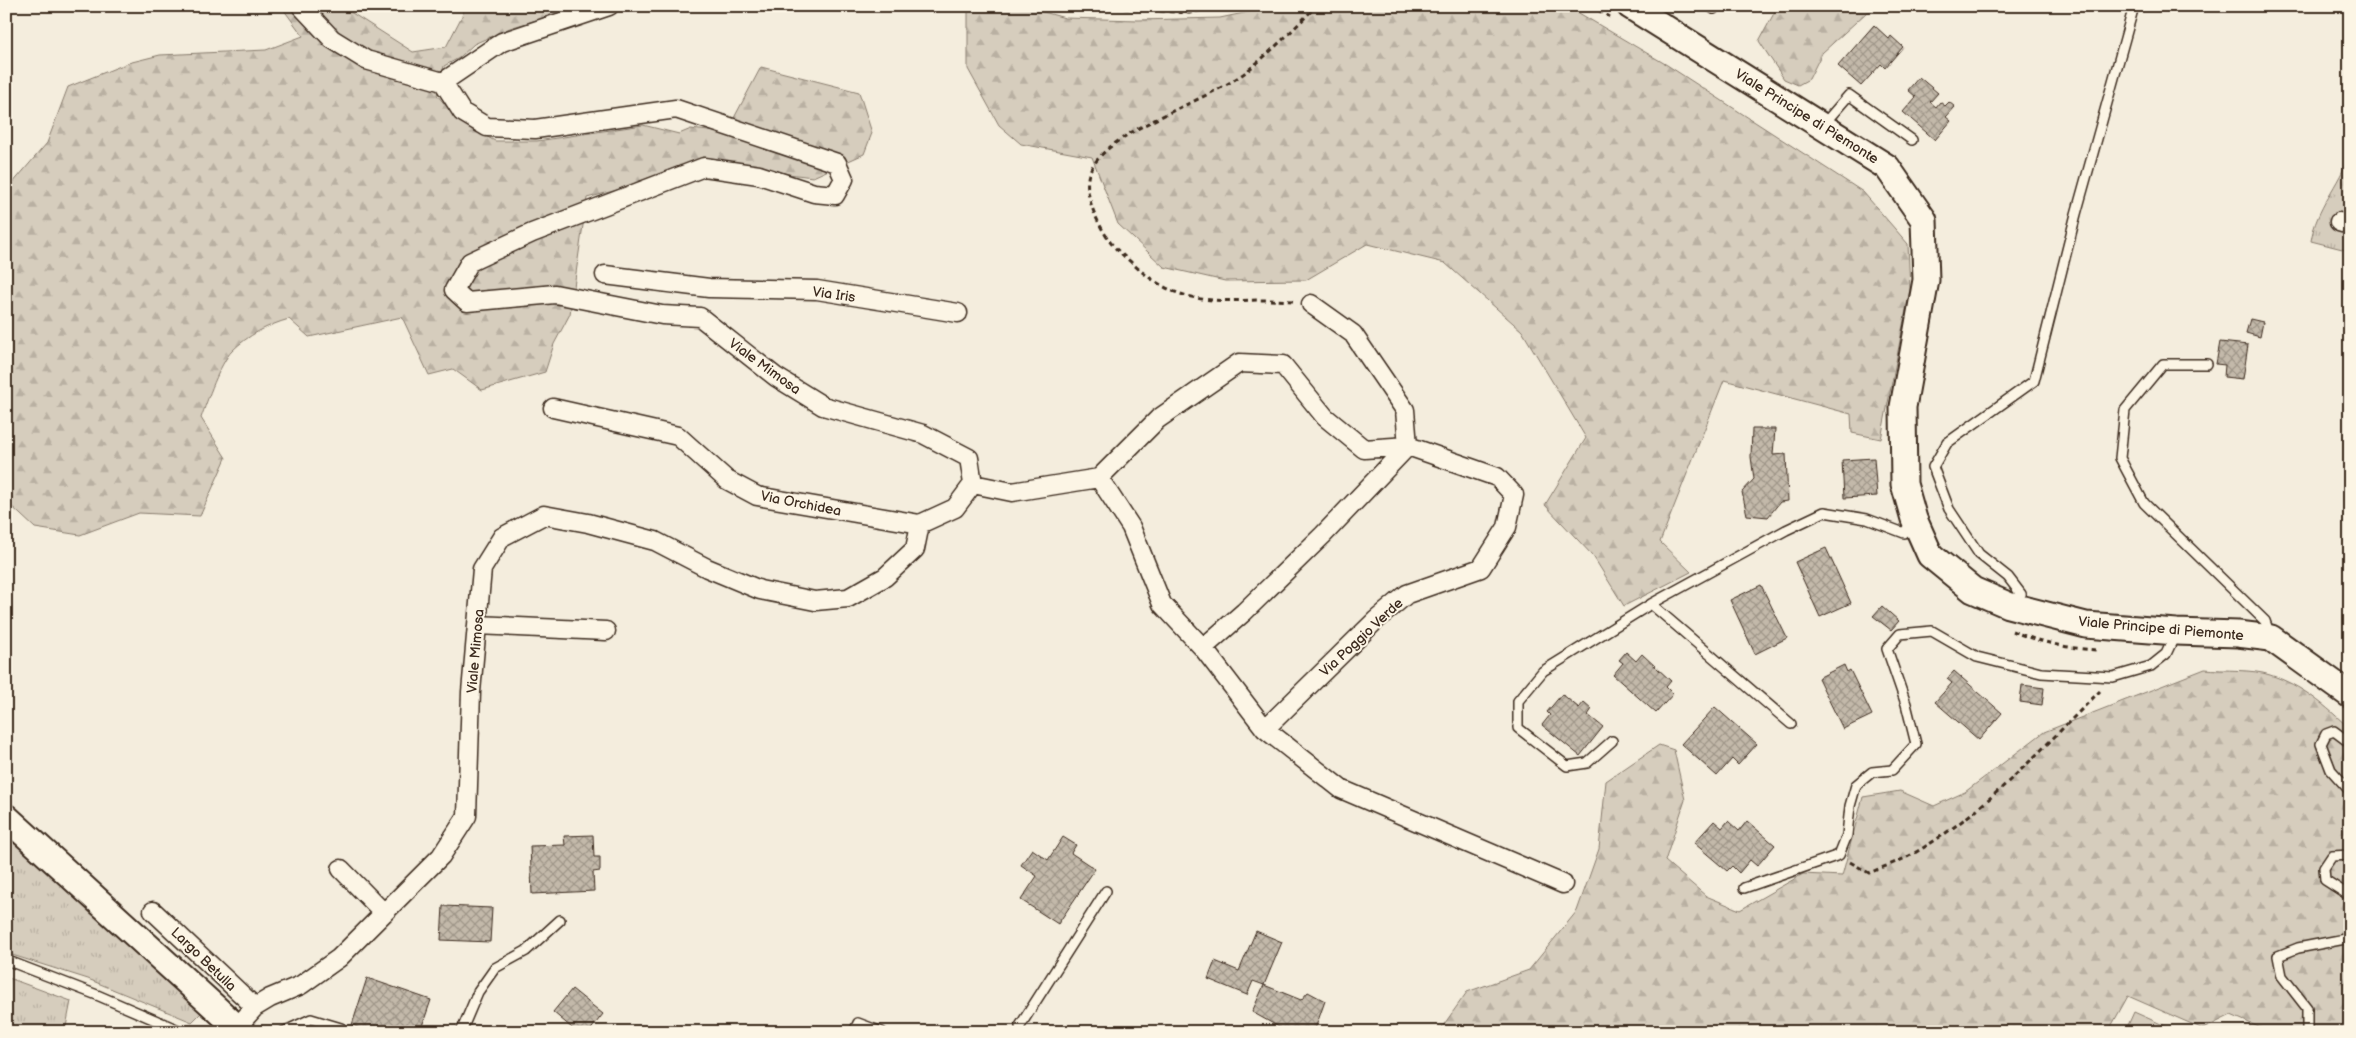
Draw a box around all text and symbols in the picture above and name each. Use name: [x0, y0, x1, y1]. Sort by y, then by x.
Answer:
street label: Viale Principe di Piemonte: [1732, 65, 1882, 168]
street label: Via Iris: [811, 283, 857, 306]
street label: Viale Mimosa: [725, 335, 804, 398]
street label: Via Orchidea: [759, 487, 843, 520]
street label: Via Poggio Verde: [1316, 594, 1406, 680]
street label: Viale Mimosa: [463, 608, 488, 694]
street label: Viale Principe di Piemonte: [2078, 613, 2244, 644]
street label: Largo Betulla: [167, 924, 240, 995]

